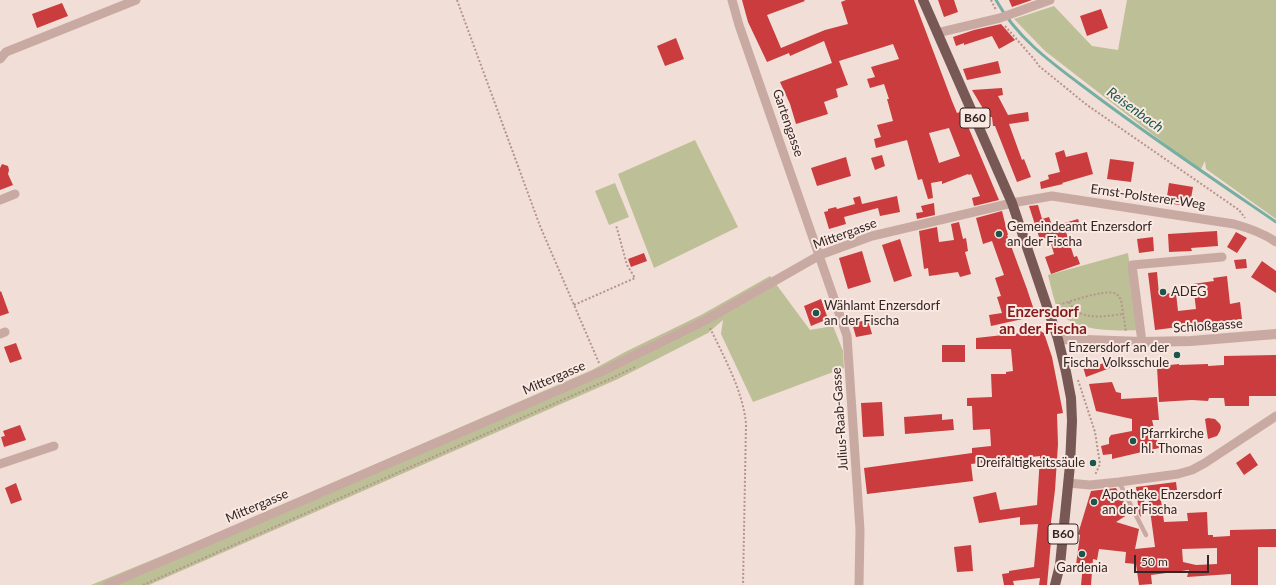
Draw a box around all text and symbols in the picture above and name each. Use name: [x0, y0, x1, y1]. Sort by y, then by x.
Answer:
water label: Reisenbach: [1103, 84, 1167, 136]
street label: Gartengasse: [769, 87, 807, 159]
road number: B60: [960, 108, 990, 128]
street label: Ernst-Polsterer-Weg: [1089, 181, 1207, 213]
street label: Mittergasse: [811, 215, 879, 253]
place label: Gemeindeamt Enzersdorf an der Fischa: [1007, 219, 1152, 250]
marker: Gemeindeamt Enzersdorf an der Fischa: [994, 229, 1004, 239]
place label: ADEG: [1171, 284, 1206, 300]
marker: ADEG: [1158, 287, 1168, 297]
place label: Wählamt Enzersdorf an der Fischa: [824, 298, 940, 329]
district label: Enzersdorf an der Fischa: [999, 303, 1087, 338]
marker: Wählamt Enzersdorf an der Fischa: [811, 308, 821, 318]
street label: Schloßgasse: [1173, 316, 1243, 336]
place label: Enzersdorf an der Fischa Volksschule: [1063, 340, 1169, 371]
marker: Enzersdorf an der Fischa Volksschule: [1172, 350, 1182, 360]
street label: Mittergasse: [520, 358, 588, 398]
street label: Julius-Raab-Gasse: [829, 367, 851, 471]
place label: Pfarrkirche hl. Thomas: [1141, 426, 1204, 457]
marker: Pfarrkirche hl. Thomas: [1128, 436, 1138, 446]
place label: Dreifaltigkeitssäule: [976, 455, 1085, 471]
marker: Dreifaltigkeitssäule: [1088, 458, 1098, 468]
street label: Mittergasse: [223, 486, 291, 526]
place label: Apotheke Enzersdorf an der Fischa: [1102, 487, 1222, 518]
marker: Apotheke Enzersdorf an der Fischa: [1089, 497, 1099, 507]
road number: B60: [1048, 524, 1078, 544]
scale bar: [1136, 547, 1211, 573]
marker: Gardenia: [1077, 549, 1087, 559]
text: 50 m: [1141, 554, 1168, 569]
place label: Gardenia: [1056, 560, 1108, 576]

